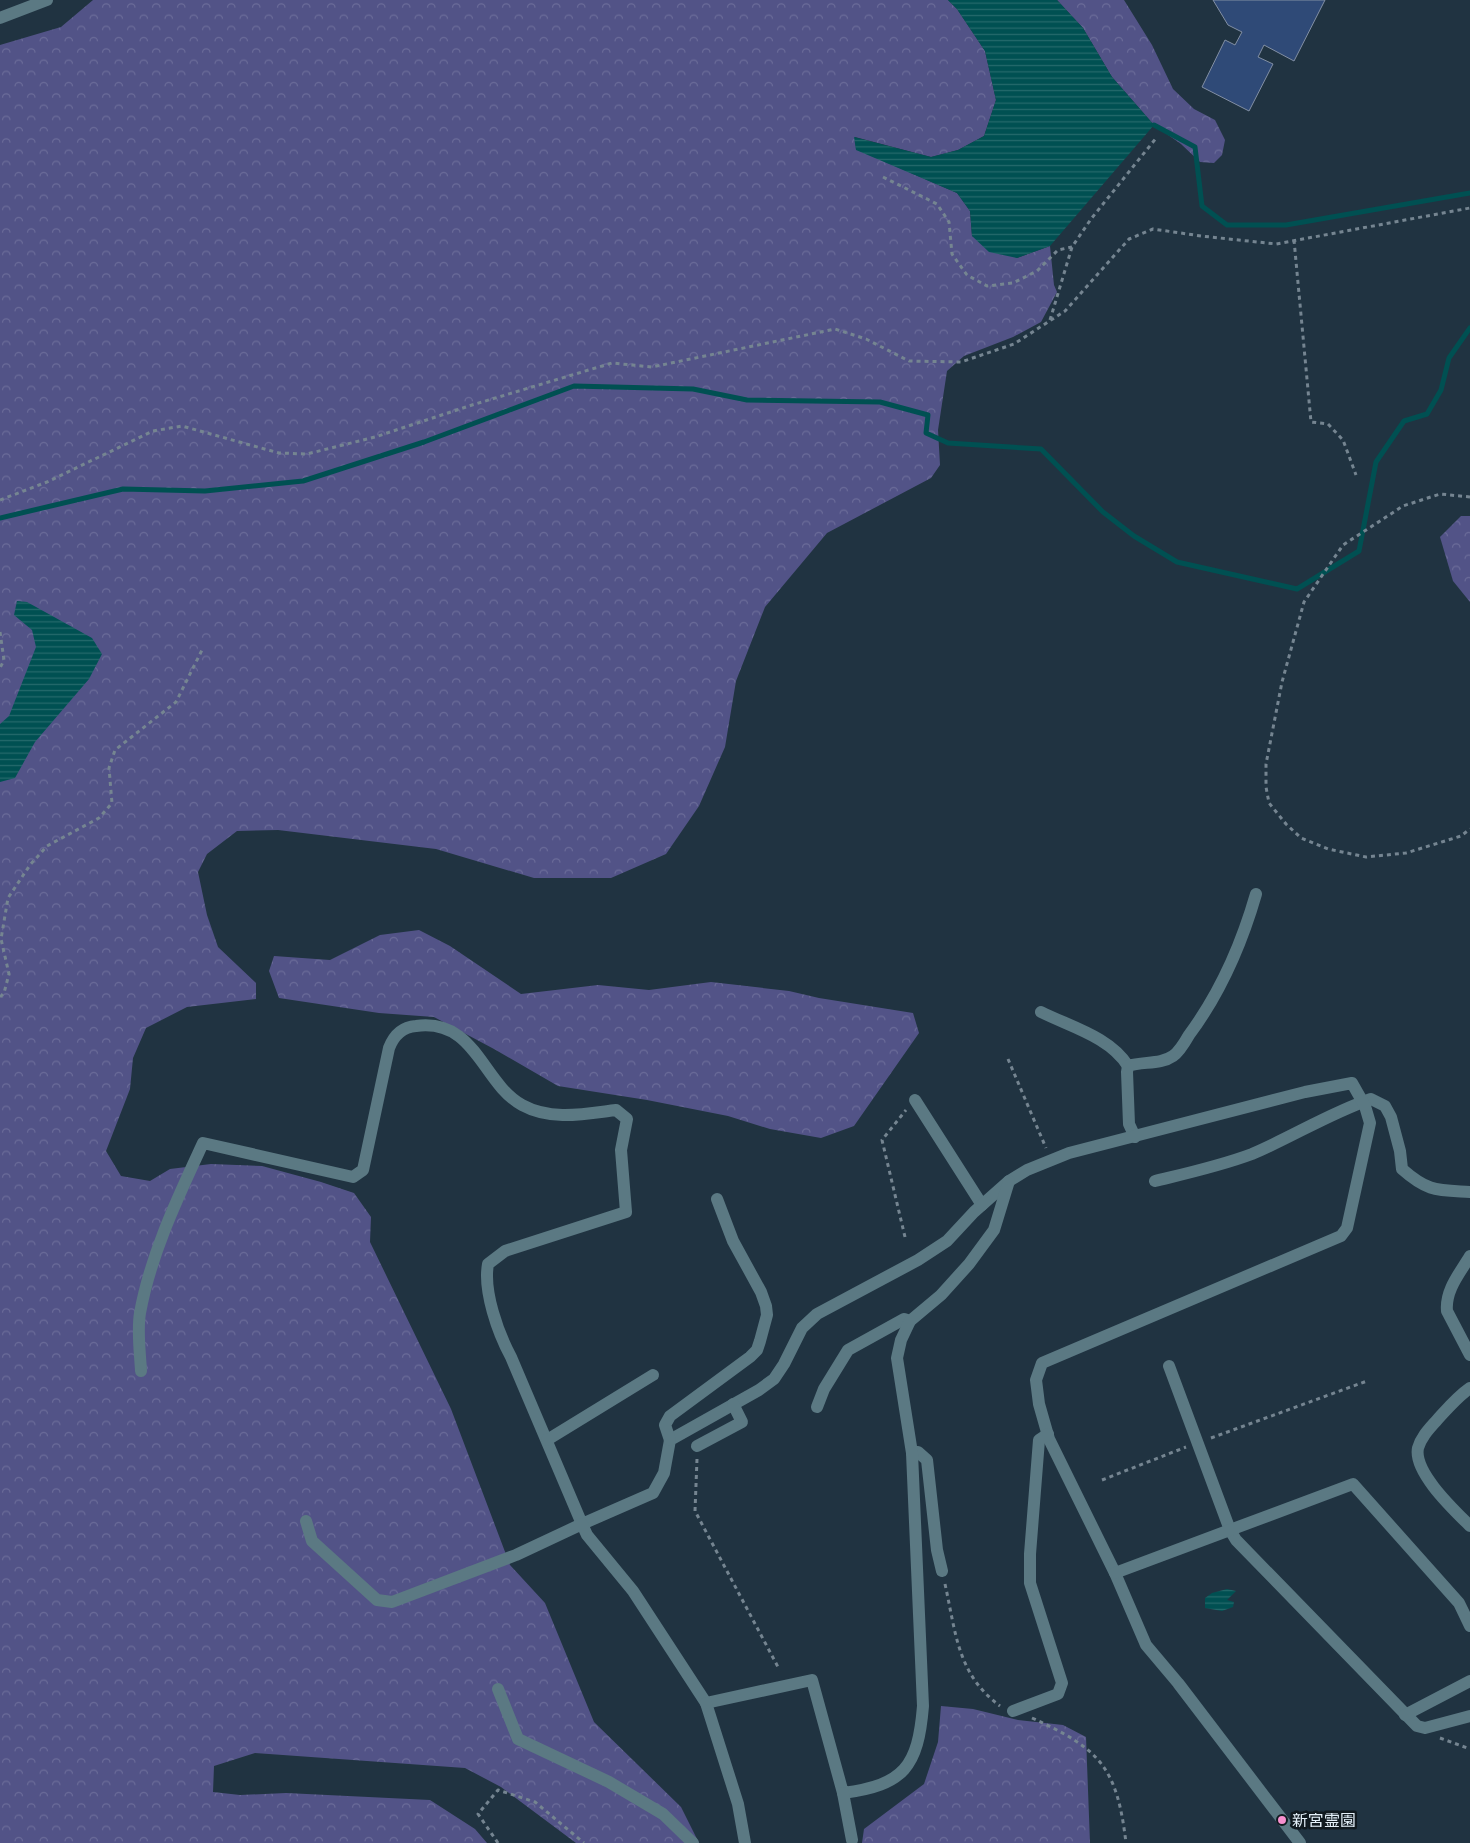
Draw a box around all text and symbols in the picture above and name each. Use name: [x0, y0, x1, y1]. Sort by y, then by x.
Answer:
place label: 新宮霊園: [1292, 1811, 1356, 1830]
marker: 新宮霊園: [1276, 1814, 1288, 1826]

